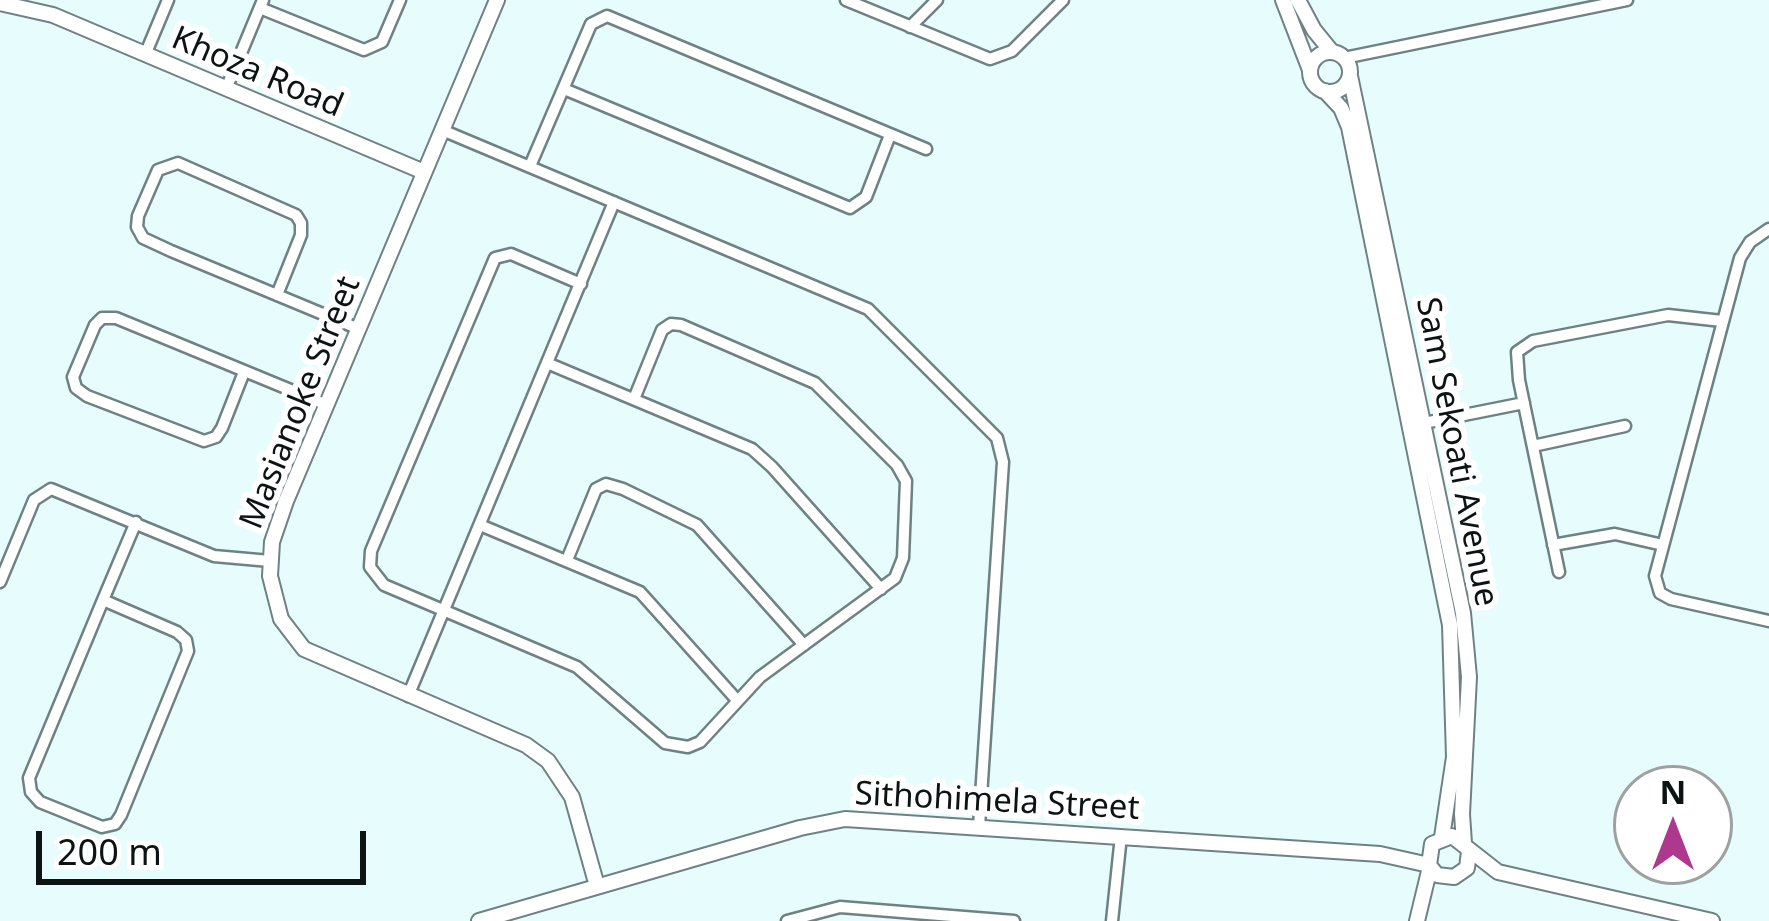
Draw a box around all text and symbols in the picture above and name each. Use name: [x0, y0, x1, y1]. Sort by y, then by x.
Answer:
street label: Khoza Road: [165, 19, 349, 127]
street label: Masianoke Street: [232, 271, 370, 535]
street label: Sam Sekoati Avenue: [1407, 294, 1505, 610]
north arrow: [1613, 765, 1733, 885]
text: N: [1660, 769, 1686, 814]
street label: Sithohimela Street: [854, 775, 1140, 829]
scale bar: [42, 807, 372, 881]
text: 200 m: [57, 827, 162, 876]

